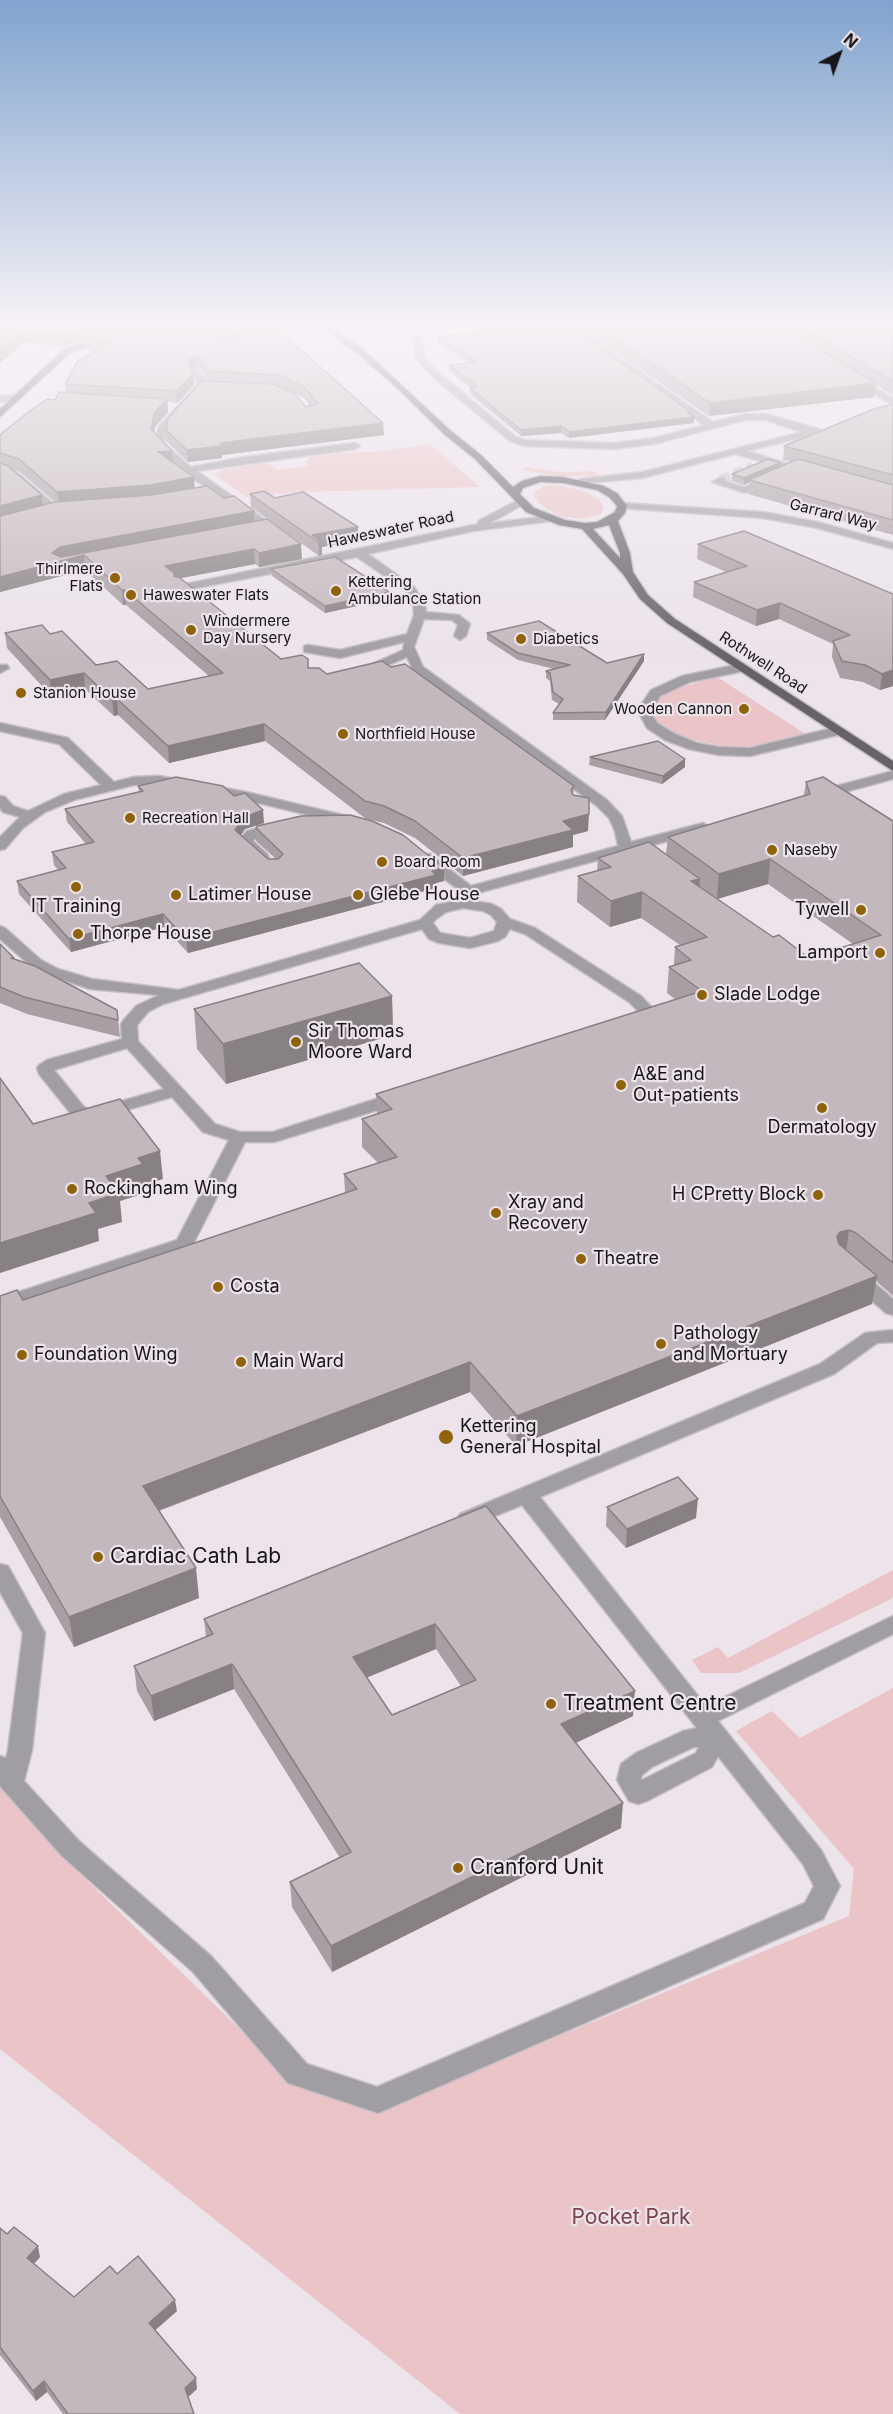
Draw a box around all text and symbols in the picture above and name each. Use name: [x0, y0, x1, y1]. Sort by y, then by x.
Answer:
north arrow: [809, 24, 869, 84]
text: N: [840, 29, 862, 52]
street label: Garrard Way: [788, 495, 878, 535]
street label: Haweswater Road: [326, 508, 456, 552]
place label: Thirlmere Flats: [35, 560, 103, 595]
marker: Thirlmere Flats: [108, 571, 122, 585]
place label: Kettering Ambulance Station: [348, 573, 481, 608]
marker: Kettering Ambulance Station: [329, 584, 343, 598]
place label: Haweswater Flats: [143, 586, 269, 604]
marker: Haweswater Flats: [124, 588, 138, 602]
place label: Windermere Day Nursery: [203, 612, 291, 647]
marker: Windermere Day Nursery: [184, 623, 198, 637]
street label: Rothwell Road: [716, 628, 810, 698]
place label: Diabetics: [533, 630, 599, 648]
marker: Diabetics: [514, 632, 528, 646]
place label: Stanion House: [33, 684, 136, 702]
marker: Stanion House: [14, 686, 28, 700]
place label: Wooden Cannon: [614, 700, 732, 718]
marker: Wooden Cannon: [737, 702, 751, 716]
place label: Northfield House: [355, 725, 476, 743]
marker: Northfield House: [336, 727, 350, 741]
place label: Recreation Hall: [142, 809, 249, 827]
marker: Recreation Hall: [123, 811, 137, 825]
place label: Naseby: [784, 841, 838, 859]
marker: Naseby: [765, 843, 779, 857]
place label: Board Room: [394, 853, 481, 871]
marker: Board Room: [375, 855, 389, 869]
marker: IT Training: [69, 880, 83, 894]
place label: Latimer House: [188, 884, 311, 906]
place label: Glebe House: [370, 884, 480, 906]
marker: Latimer House: [169, 888, 183, 902]
marker: Glebe House: [351, 888, 365, 902]
place label: IT Training: [31, 896, 121, 918]
place label: Tywell: [795, 899, 849, 921]
marker: Tywell: [854, 903, 868, 917]
place label: Thorpe House: [90, 923, 212, 945]
marker: Thorpe House: [71, 927, 85, 941]
place label: Lamport: [797, 942, 868, 964]
marker: Lamport: [873, 946, 887, 960]
place label: Slade Lodge: [714, 984, 820, 1006]
marker: Slade Lodge: [695, 988, 709, 1002]
place label: Sir Thomas Moore Ward: [308, 1021, 412, 1064]
marker: Sir Thomas Moore Ward: [289, 1035, 303, 1049]
place label: A&E and Out-patients: [633, 1064, 739, 1106]
marker: A&E and Out-patients: [614, 1078, 628, 1092]
marker: Dermatology: [815, 1101, 829, 1115]
place label: Dermatology: [767, 1117, 877, 1139]
place label: Rockingham Wing: [84, 1178, 238, 1200]
marker: Rockingham Wing: [65, 1182, 79, 1196]
place label: H CPretty Block: [672, 1184, 806, 1206]
marker: H CPretty Block: [811, 1188, 825, 1202]
place label: Xray and Recovery: [508, 1192, 588, 1234]
marker: Xray and Recovery: [489, 1206, 503, 1220]
place label: Theatre: [593, 1248, 659, 1270]
marker: Theatre: [574, 1252, 588, 1266]
place label: Costa: [230, 1276, 280, 1298]
marker: Costa: [211, 1280, 225, 1294]
place label: Pathology and Mortuary: [673, 1323, 788, 1366]
marker: Pathology and Mortuary: [654, 1337, 668, 1351]
place label: Foundation Wing: [34, 1344, 178, 1366]
marker: Foundation Wing: [15, 1348, 29, 1362]
place label: Main Ward: [253, 1351, 344, 1373]
marker: Main Ward: [234, 1355, 248, 1369]
place label: Kettering General Hospital: [460, 1416, 601, 1458]
marker: Kettering General Hospital: [437, 1428, 455, 1446]
place label: Cardiac Cath Lab: [110, 1544, 281, 1570]
marker: Cardiac Cath Lab: [91, 1550, 105, 1564]
place label: Treatment Centre: [563, 1691, 737, 1717]
marker: Treatment Centre: [544, 1697, 558, 1711]
place label: Cranford Unit: [470, 1855, 604, 1881]
marker: Cranford Unit: [451, 1861, 465, 1875]
park label: Pocket Park: [572, 2205, 690, 2231]

